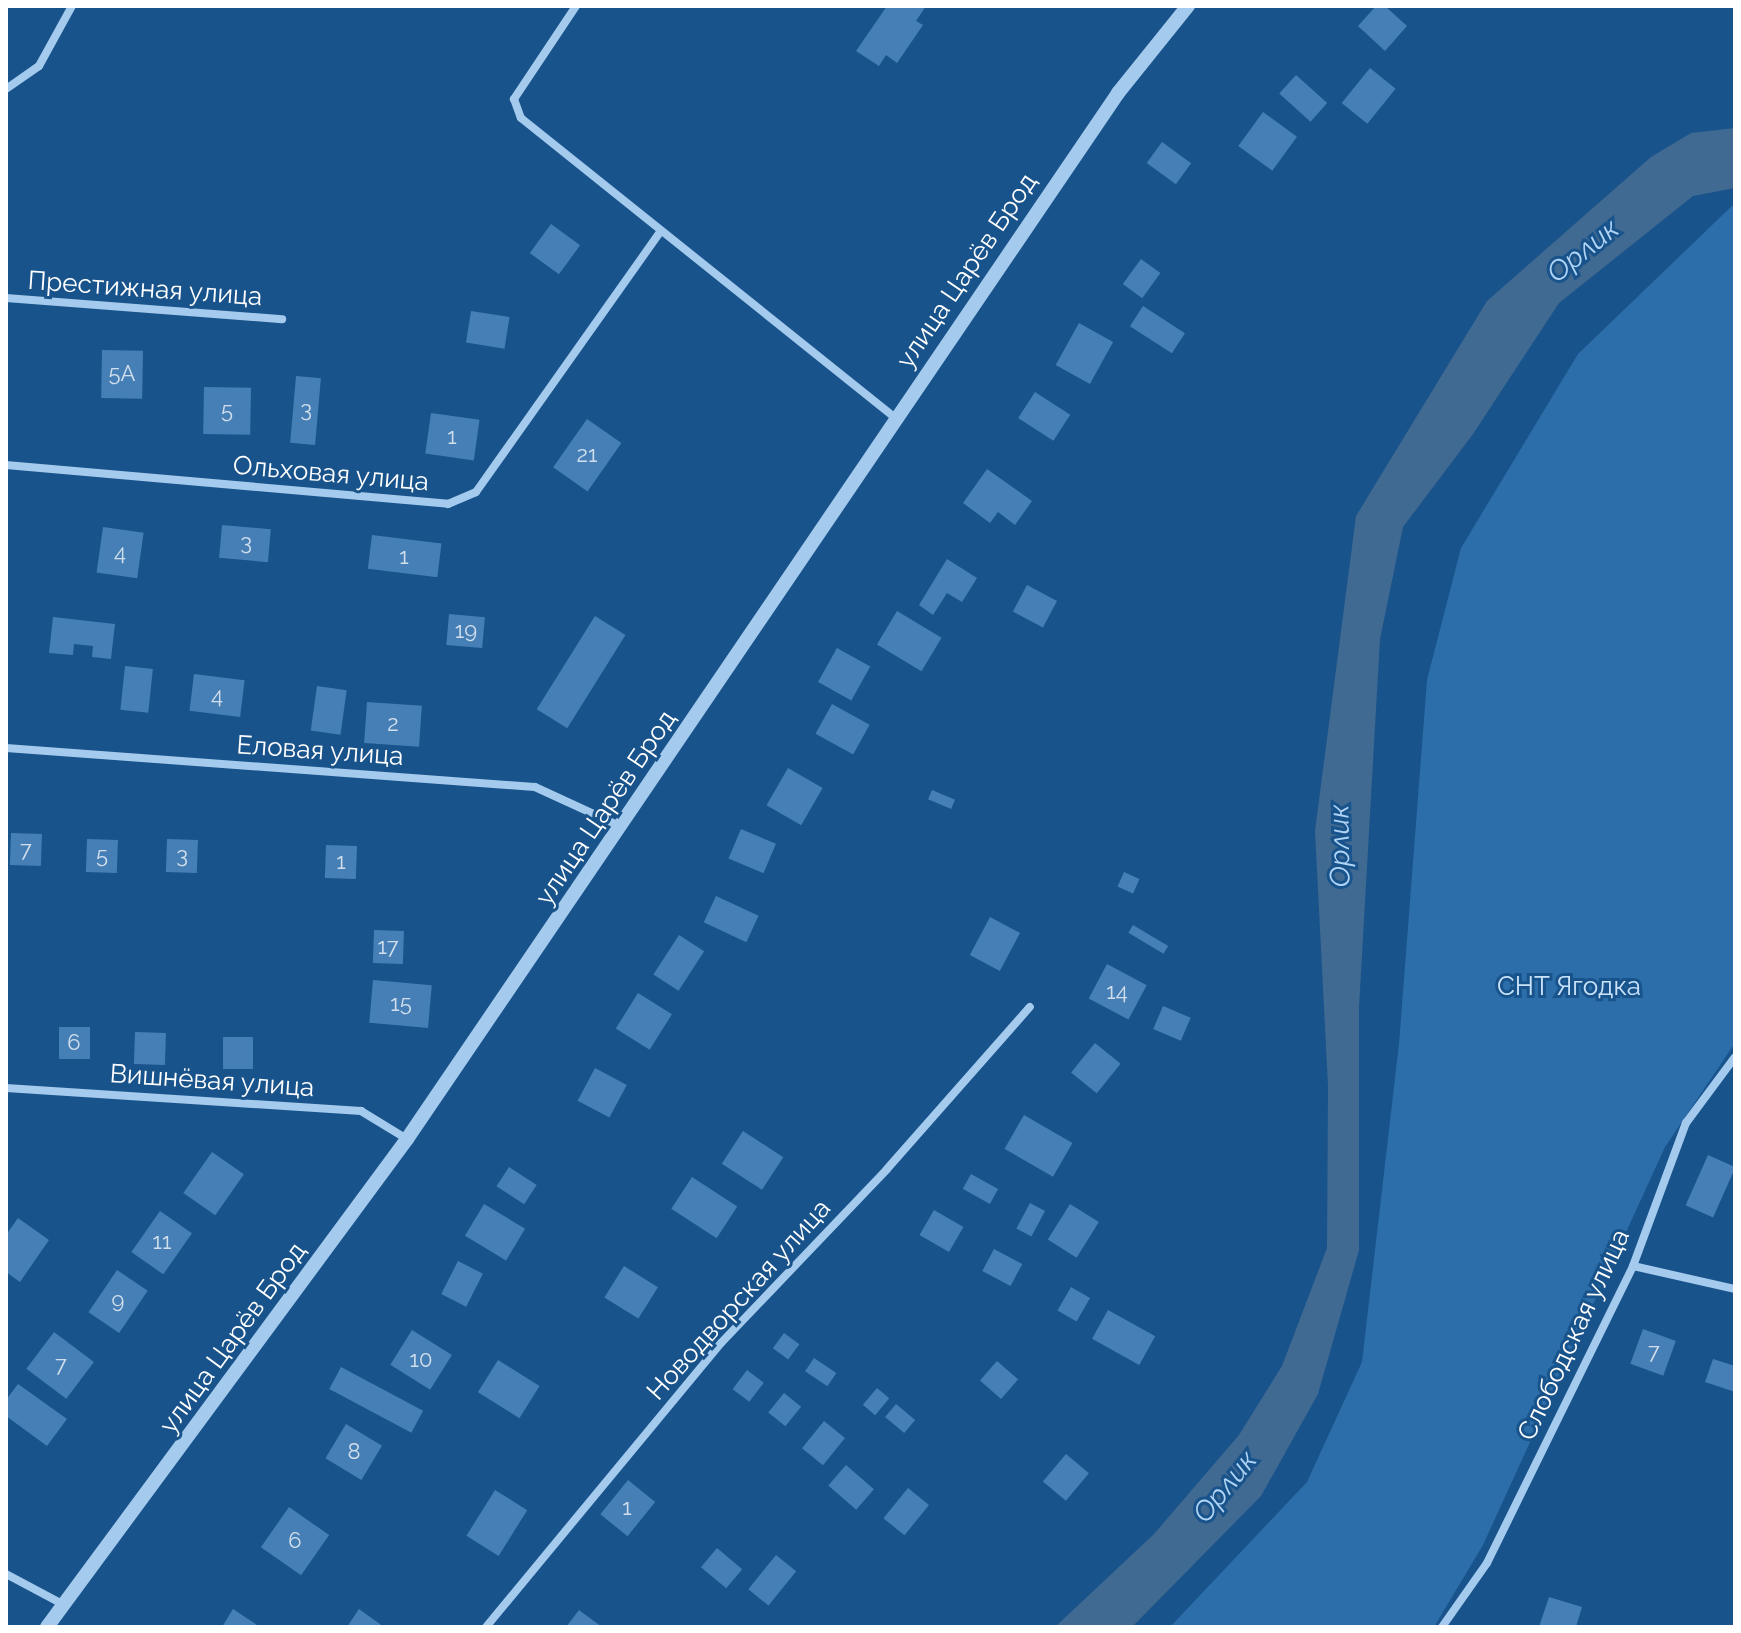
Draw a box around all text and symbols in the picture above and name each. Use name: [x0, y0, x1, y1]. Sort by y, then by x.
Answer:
street label: улица Царёв Брод: [890, 167, 1044, 375]
water label: Орлик: [1540, 212, 1626, 290]
street label: Престижная улица: [26, 265, 264, 313]
house number: 5А: [109, 361, 135, 387]
house number: 3: [300, 397, 312, 423]
house number: 5: [221, 398, 233, 424]
house number: 1: [447, 424, 457, 450]
house number: 21: [577, 442, 597, 468]
street label: Ольховая улица: [231, 450, 431, 498]
house number: 3: [240, 530, 252, 556]
house number: 4: [114, 540, 126, 566]
house number: 1: [399, 544, 409, 570]
house number: 19: [455, 618, 477, 644]
house number: 4: [211, 683, 223, 709]
street label: улица Царёв Брод: [529, 704, 683, 912]
house number: 2: [387, 711, 399, 737]
street label: Еловая улица: [235, 730, 405, 772]
water label: Орлик: [1322, 804, 1358, 888]
house number: 7: [20, 837, 32, 863]
house number: 5: [96, 843, 108, 869]
house number: 3: [176, 843, 188, 869]
house number: 1: [336, 849, 346, 875]
house number: 17: [377, 934, 399, 960]
park label: СНТ Ягодка: [1497, 971, 1641, 1003]
house number: 14: [1106, 979, 1128, 1005]
house number: 15: [390, 991, 412, 1017]
house number: 6: [67, 1030, 81, 1056]
street label: Вишнёвая улица: [108, 1058, 316, 1104]
street label: Новодворская улица: [640, 1193, 838, 1407]
street label: Слободская улица: [1511, 1224, 1637, 1446]
house number: 11: [153, 1229, 171, 1255]
street label: улица Царёв Брод: [153, 1236, 313, 1440]
house number: 9: [112, 1288, 124, 1314]
house number: 7: [1648, 1339, 1660, 1365]
house number: 10: [410, 1347, 432, 1373]
house number: 7: [55, 1352, 67, 1378]
house number: 8: [347, 1439, 361, 1465]
water label: Орлик: [1186, 1444, 1264, 1530]
house number: 1: [622, 1495, 632, 1521]
house number: 6: [288, 1528, 302, 1554]

